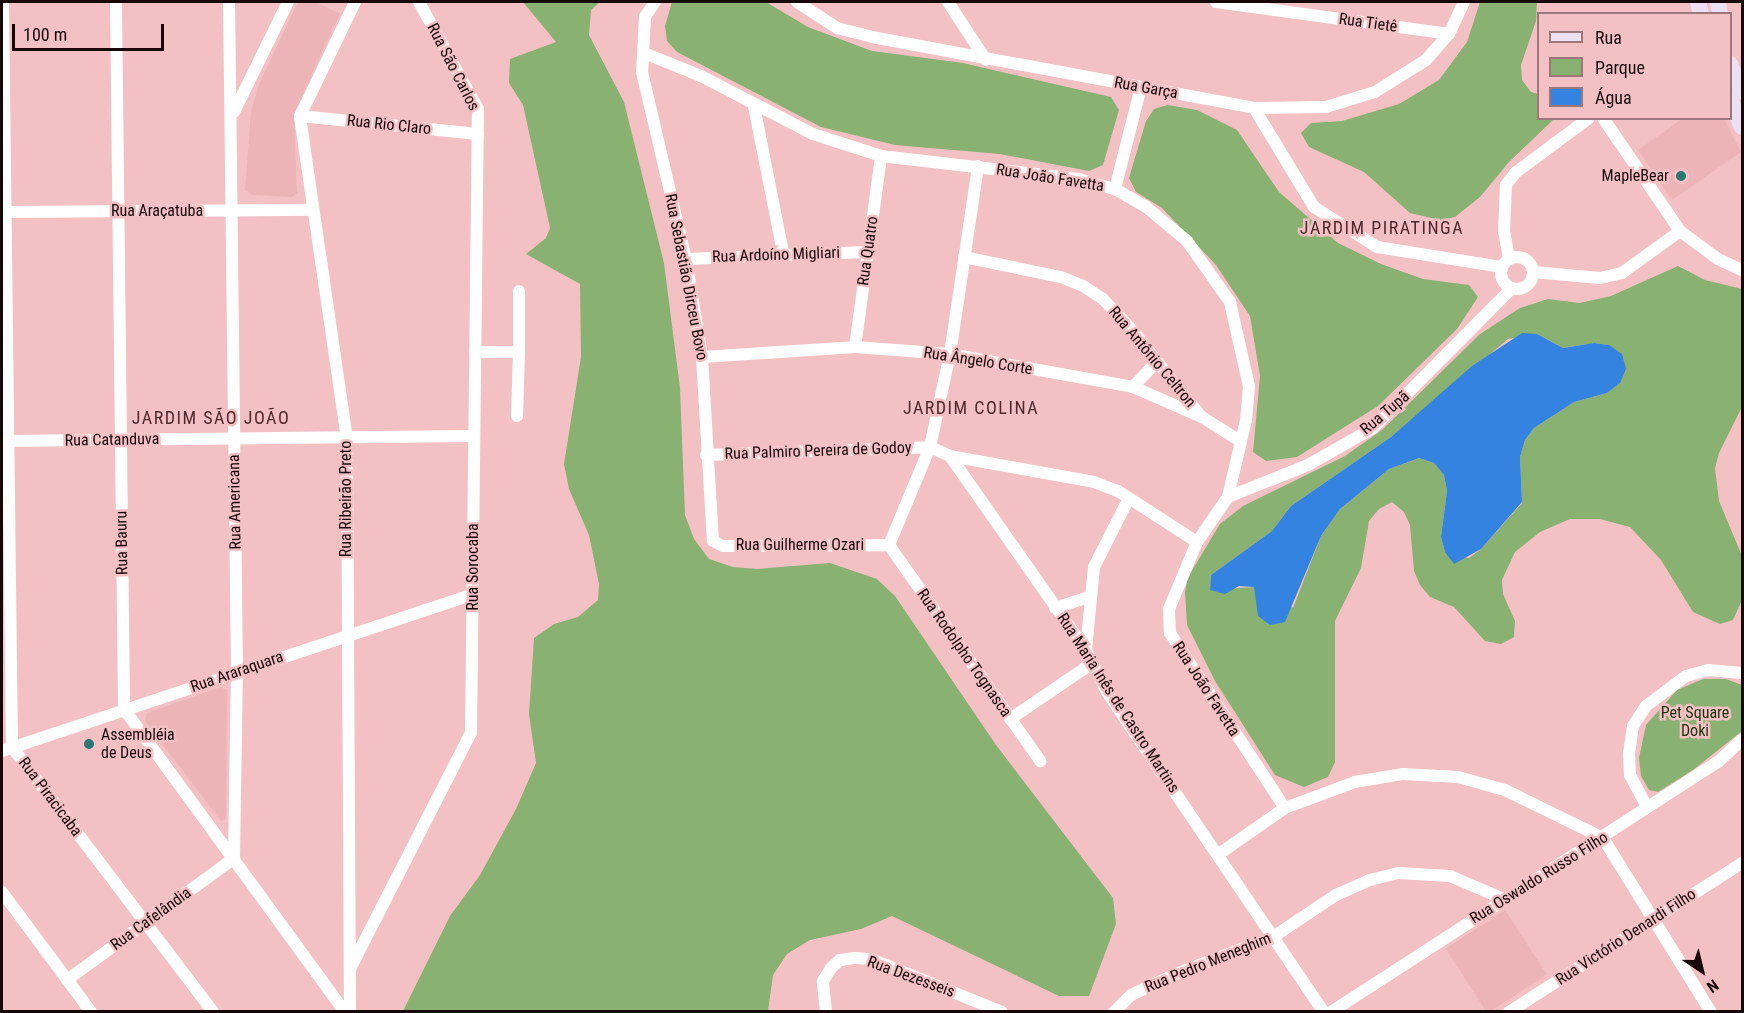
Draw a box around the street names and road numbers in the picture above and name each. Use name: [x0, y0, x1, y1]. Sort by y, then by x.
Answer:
street label: Rua Tietê: [1337, 9, 1399, 37]
street label: Rua São Carlos: [423, 20, 483, 114]
street label: Rua Garça: [1113, 73, 1179, 103]
street label: Rua Rio Claro: [346, 111, 432, 139]
street label: Rua João Favetta: [995, 160, 1105, 196]
street label: Rua Sebastião Dirceu Bovo: [660, 192, 712, 362]
street label: Rua Araçatuba: [111, 201, 203, 221]
street label: Rua Quatro: [854, 215, 882, 287]
street label: Rua Ardoíno Migliari: [712, 243, 840, 267]
street label: Rua Antônio Celtron: [1104, 303, 1200, 411]
street label: Rua Ângelo Corte: [922, 343, 1034, 379]
street label: Rua Tupã: [1356, 387, 1414, 439]
street label: Rua Catanduva: [65, 430, 159, 450]
street label: Rua Palmiro Pereira de Godoy: [724, 438, 912, 464]
street label: Rua Ribeirão Preto: [336, 441, 356, 557]
street label: Rua Americana: [225, 454, 245, 550]
street label: Rua Bauru: [112, 511, 132, 575]
street label: Rua Sorocaba: [463, 523, 483, 611]
street label: Rua Guilherme Ozari: [736, 535, 864, 555]
street label: Rua Rodolpho Tognasca: [912, 585, 1016, 721]
street label: Rua Maria Inês de Castro Martins: [1053, 610, 1183, 796]
street label: Rua João Favetta: [1168, 638, 1244, 740]
street label: Rua Araraquara: [188, 647, 286, 697]
street label: Rua Piracicaba: [14, 754, 86, 840]
street label: Rua Oswaldo Russo Filho: [1466, 828, 1612, 928]
street label: Rua Cafelândia: [107, 883, 195, 955]
street label: Rua Victório Denardi Filho: [1552, 884, 1700, 990]
street label: Rua Pedro Meneghim: [1142, 929, 1274, 997]
street label: Rua Dezesseis: [865, 952, 957, 1002]

